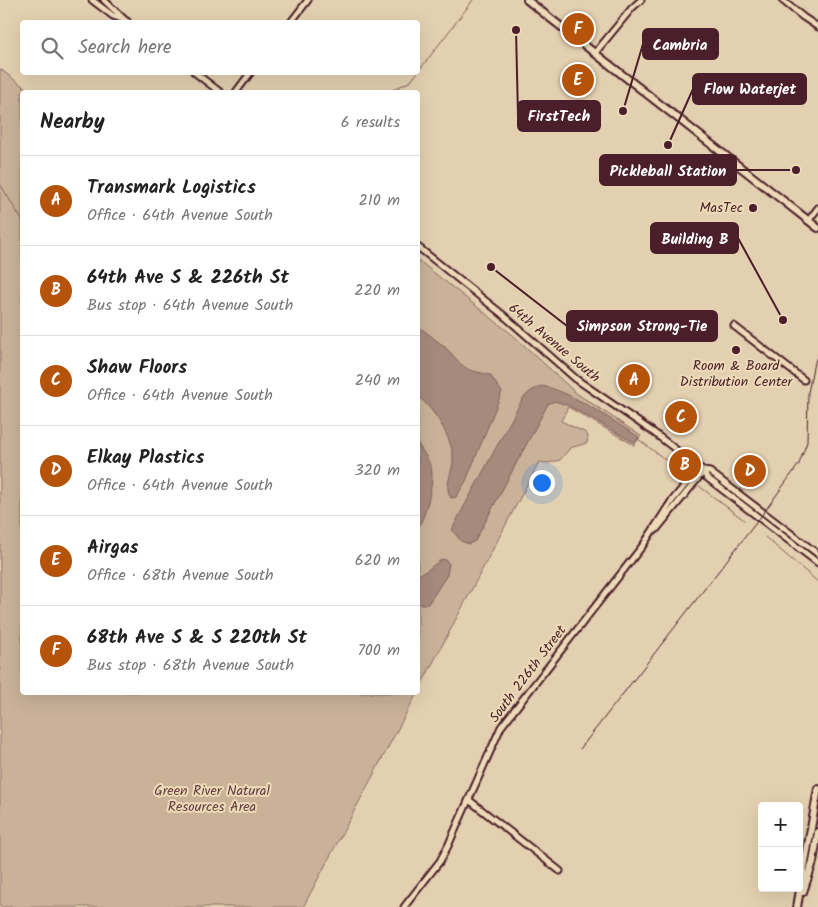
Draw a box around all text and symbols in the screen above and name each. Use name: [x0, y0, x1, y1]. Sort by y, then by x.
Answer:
pin: F: [562, 10, 594, 48]
search box: [20, 20, 420, 75]
callout: Cambria: [643, 29, 718, 59]
text: Search here: [78, 33, 172, 63]
icon: search: [38, 34, 66, 62]
text: Cambria: [653, 34, 708, 58]
pin: E: [562, 61, 594, 99]
callout: Flow Waterjet: [693, 74, 806, 104]
text: Flow Waterjet: [704, 78, 796, 102]
callout: FirstTech: [518, 101, 600, 131]
text: FirstTech: [528, 105, 590, 129]
text: Nearby: [40, 106, 105, 139]
text: 6 results: [341, 110, 400, 135]
callout: Pickleball Station: [600, 155, 736, 185]
text: Pickleball Station: [610, 160, 726, 184]
text: Transmark Logistics: [87, 173, 256, 203]
text: A: [51, 188, 61, 213]
text: 210 m: [359, 188, 400, 213]
place label: MasTec: [699, 197, 743, 219]
marker: MasTec: [747, 202, 759, 214]
text: Office · 64th Avenue South: [87, 203, 273, 228]
callout: Building B: [651, 223, 738, 253]
text: Building B: [661, 228, 729, 252]
text: 64th Ave S & 226th St: [87, 263, 289, 293]
text: B: [51, 278, 61, 303]
text: 220 m: [354, 278, 400, 303]
text: Bus stop · 64th Avenue South: [87, 293, 293, 318]
street label: 64th Avenue South: [503, 298, 605, 388]
callout: Simpson Strong-Tie: [567, 311, 717, 341]
text: Simpson Strong-Tie: [577, 315, 708, 339]
marker: Room & Board Distribution Center: [730, 344, 742, 356]
text: Shaw Floors: [87, 353, 187, 383]
place label: Room & Board Distribution Center: [680, 355, 794, 393]
pin: A: [618, 361, 650, 399]
text: C: [51, 368, 61, 393]
text: 240 m: [355, 368, 400, 393]
text: Office · 64th Avenue South: [87, 383, 273, 408]
pin: C: [665, 398, 697, 436]
text: Elkay Plastics: [87, 443, 205, 473]
pin: B: [669, 446, 701, 484]
pin: D: [734, 452, 766, 490]
text: D: [51, 458, 61, 483]
text: 320 m: [354, 458, 400, 483]
your location: [529, 470, 555, 496]
text: Office · 64th Avenue South: [87, 473, 273, 498]
text: Airgas: [87, 533, 139, 563]
text: E: [52, 548, 60, 573]
text: 620 m: [355, 548, 400, 573]
text: Office · 68th Avenue South: [87, 563, 274, 588]
street label: South 226th Street: [484, 620, 572, 727]
text: 68th Ave S & S 220th St: [87, 623, 307, 653]
text: F: [52, 638, 60, 663]
text: 700 m: [357, 638, 400, 663]
text: Bus stop · 68th Avenue South: [87, 653, 294, 678]
park label: Green River Natural Resources Area: [154, 780, 270, 818]
map controls: [758, 802, 803, 892]
button: +: [758, 802, 803, 847]
button: −: [758, 847, 803, 892]

